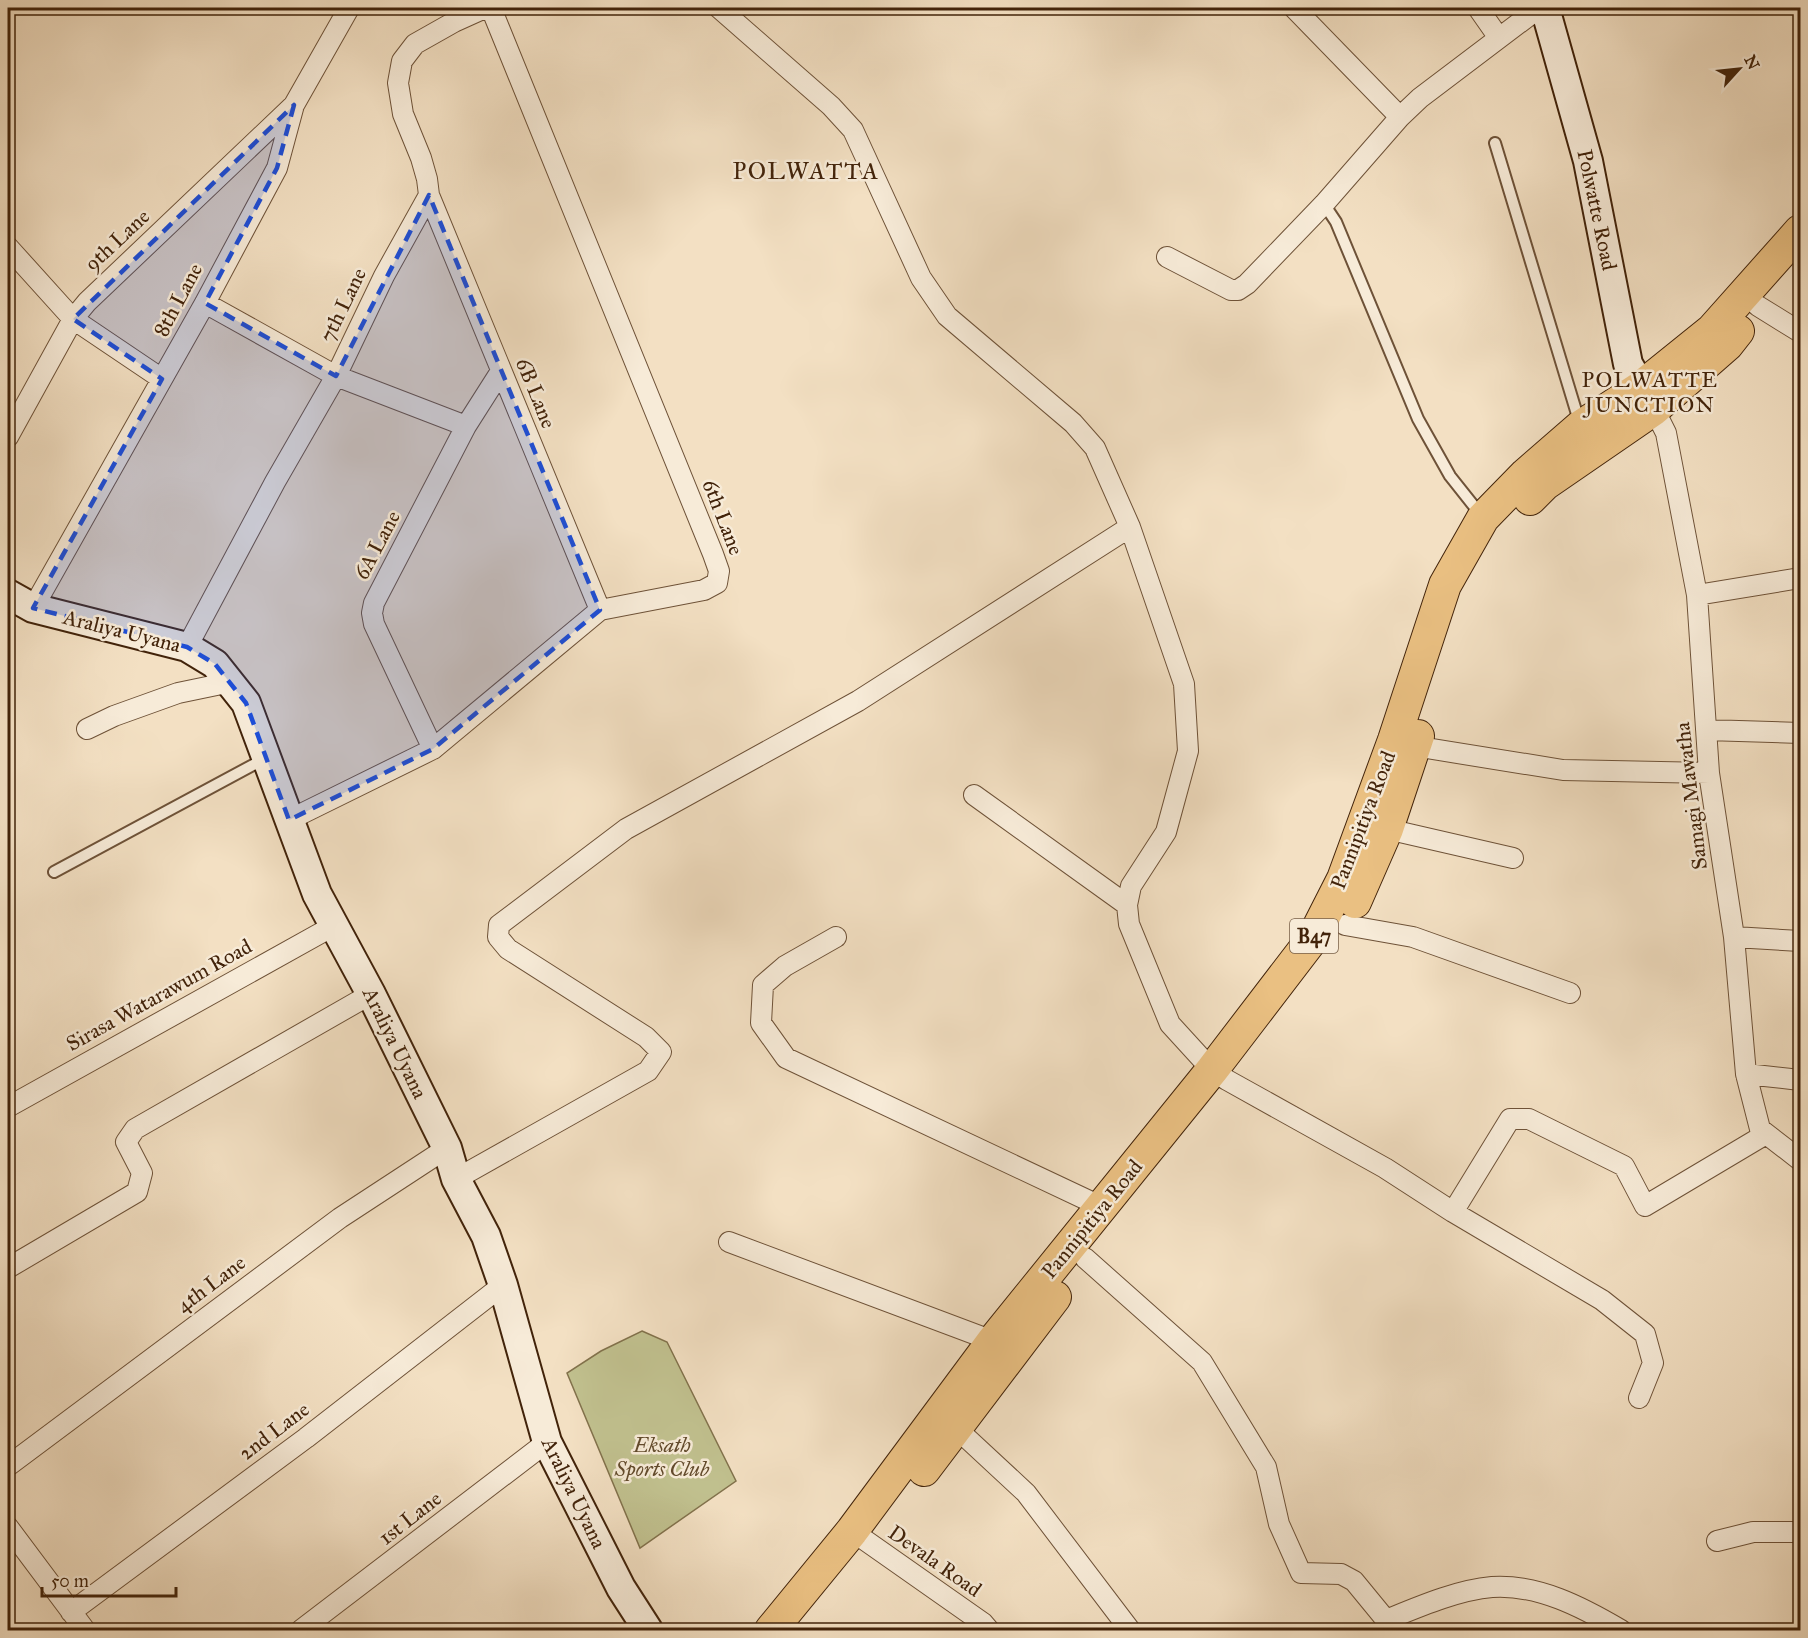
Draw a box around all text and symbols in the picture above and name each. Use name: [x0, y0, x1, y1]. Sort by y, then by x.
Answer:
north arrow: [1709, 39, 1769, 99]
text: N: [1740, 52, 1764, 73]
street label: Polwatte Road: [1571, 147, 1623, 273]
district label: POLWATTA: [732, 156, 880, 186]
street label: 9th Lane: [79, 203, 155, 277]
street label: 8th Lane: [148, 259, 208, 341]
street label: 7th Lane: [314, 263, 372, 346]
street label: 6B Lane: [510, 354, 562, 432]
district label: POLWATTE JUNCTION: [1581, 366, 1719, 418]
street label: 6th Lane: [697, 476, 749, 559]
street label: 6A Lane: [348, 506, 406, 584]
street label: Araliya Uyana: [60, 604, 184, 658]
street label: Samagi Mawatha: [1669, 721, 1713, 871]
street label: Pannipitiya Road: [1325, 747, 1401, 893]
road number: B47: [1290, 919, 1338, 953]
street label: Sirasa Watarawum Road: [62, 933, 257, 1057]
street label: Araliya Uyana: [357, 982, 433, 1103]
street label: Pannipitiya Road: [1036, 1154, 1148, 1284]
street label: 4th Lane: [171, 1249, 251, 1318]
street label: 2nd Lane: [234, 1396, 314, 1466]
street label: Araliya Uyana: [536, 1432, 612, 1553]
park label: Eksath Sports Club: [614, 1432, 710, 1482]
street label: 1st Lane: [373, 1485, 447, 1551]
street label: Devala Road: [883, 1519, 987, 1603]
scale bar: [42, 1560, 176, 1598]
text: 50 m: [51, 1570, 89, 1592]

